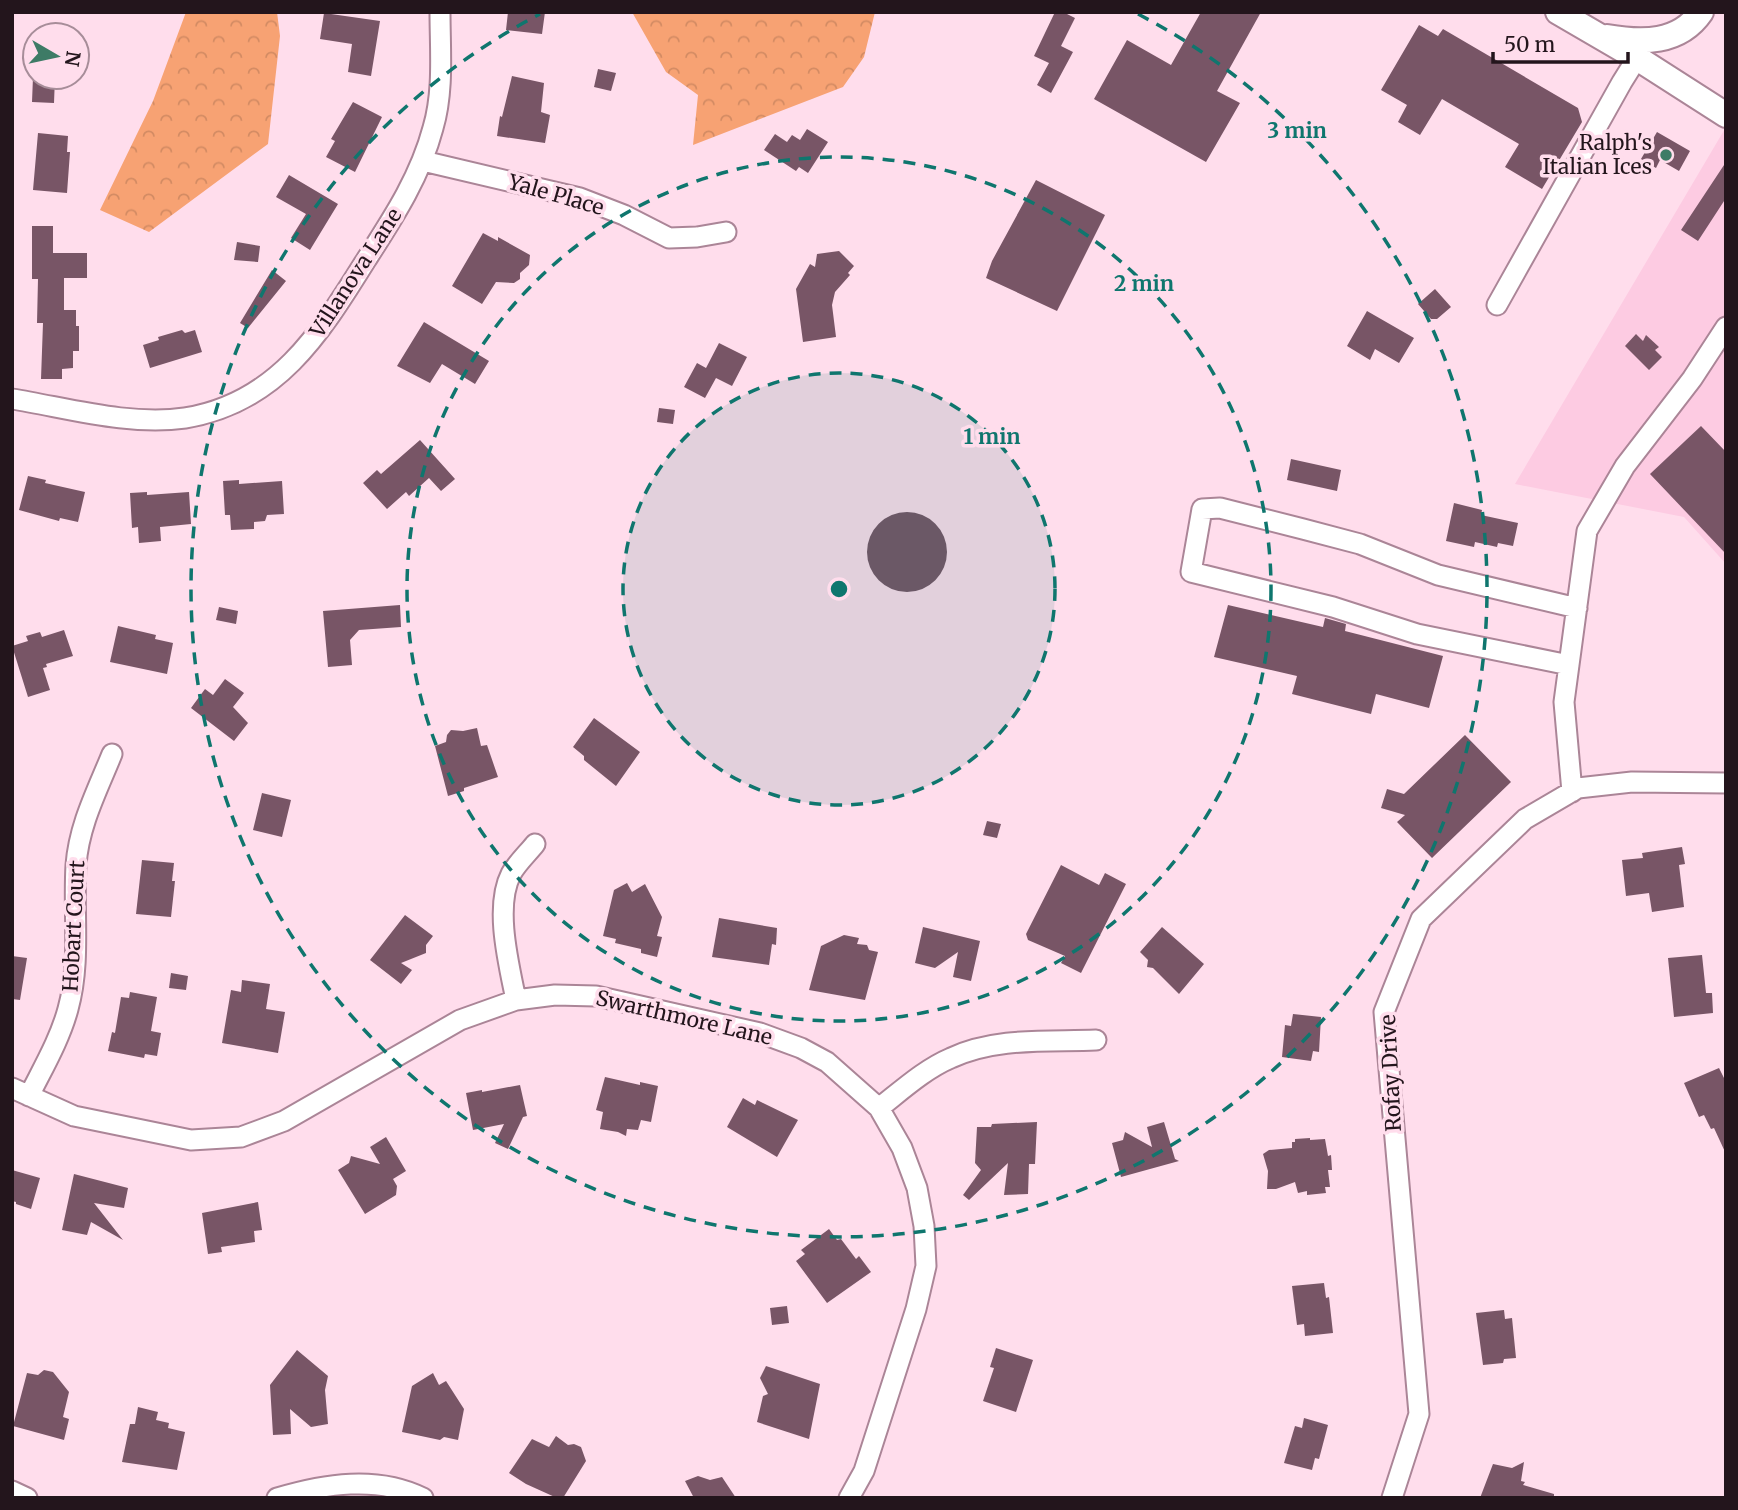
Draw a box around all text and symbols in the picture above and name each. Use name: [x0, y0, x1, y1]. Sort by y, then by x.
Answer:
north arrow: [21, 21, 91, 91]
scale bar: [1493, 21, 1628, 65]
text: 50 m: [1504, 31, 1555, 58]
text: N: [60, 49, 86, 68]
text: 3 min: [1267, 117, 1327, 144]
place label: Ralph's Italian Ices: [1542, 129, 1652, 180]
marker: Ralph's Italian Ices: [1658, 147, 1674, 163]
street label: Yale Place: [504, 168, 607, 221]
street label: Villanova Lane: [303, 203, 407, 343]
text: 2 min: [1114, 270, 1174, 297]
text: 1 min: [963, 423, 1021, 450]
centre of rings: [827, 577, 851, 601]
street label: Hobart Court: [57, 859, 90, 993]
street label: Swarthmore Lane: [593, 984, 775, 1051]
street label: Rofay Drive: [1374, 1014, 1407, 1132]

